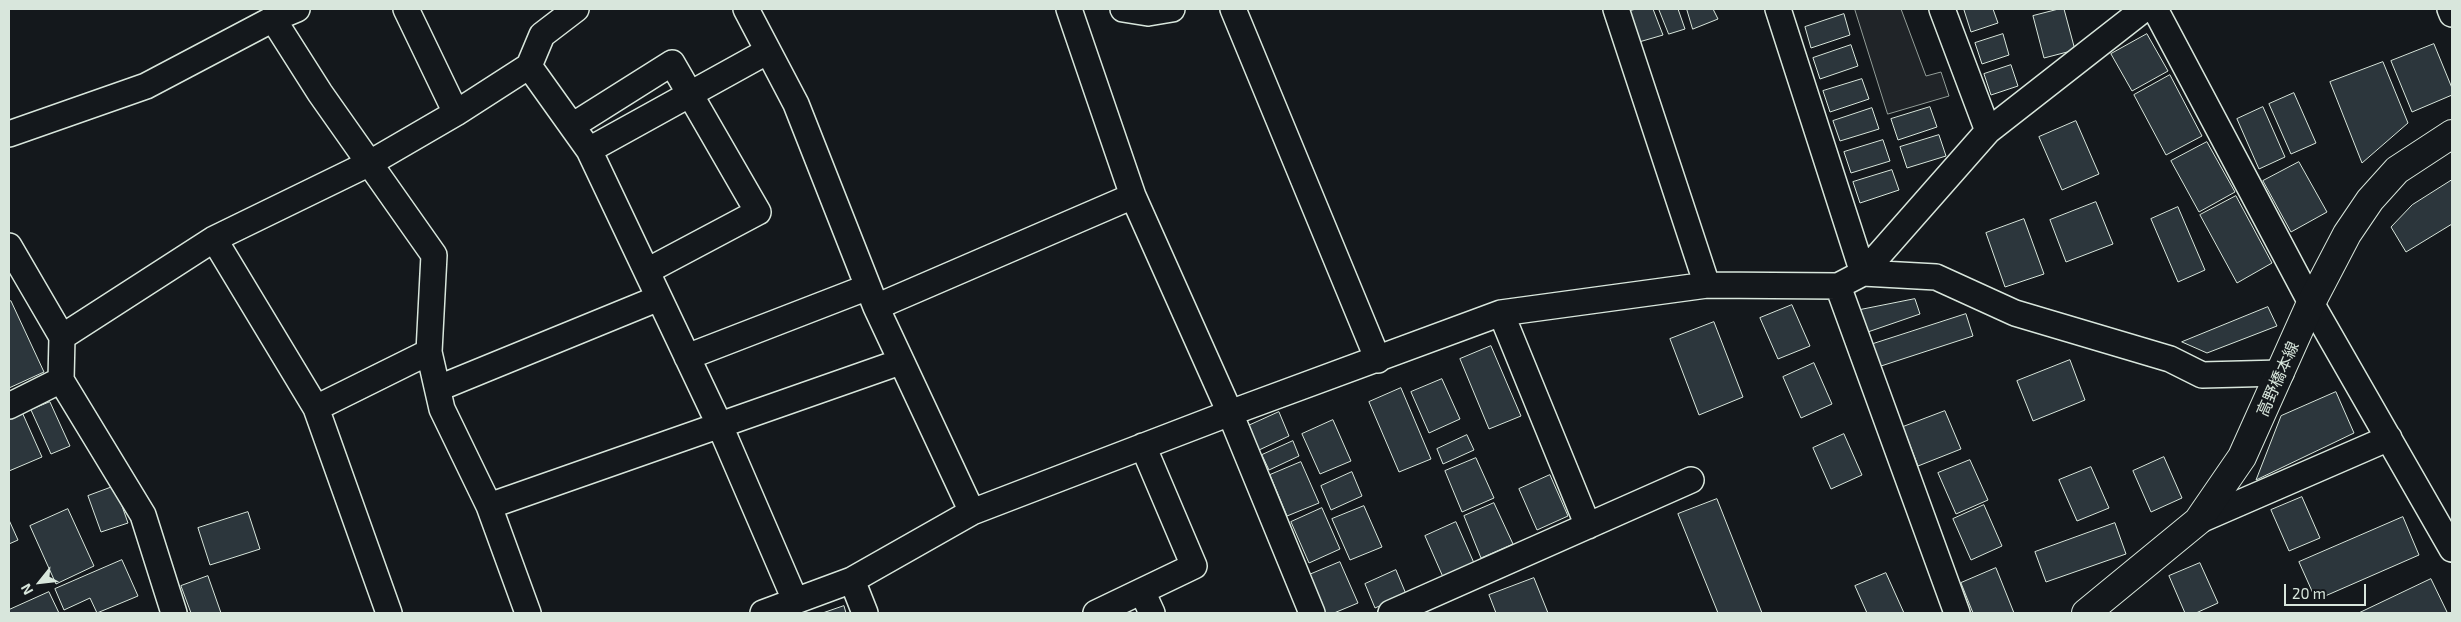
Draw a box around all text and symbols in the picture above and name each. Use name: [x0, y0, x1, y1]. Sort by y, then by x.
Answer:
street label: 高野橋本線: [2253, 339, 2303, 419]
north arrow: [15, 557, 65, 607]
scale bar: [2286, 574, 2368, 606]
text: N: [17, 581, 36, 598]
text: 20 m: [2292, 584, 2326, 602]

